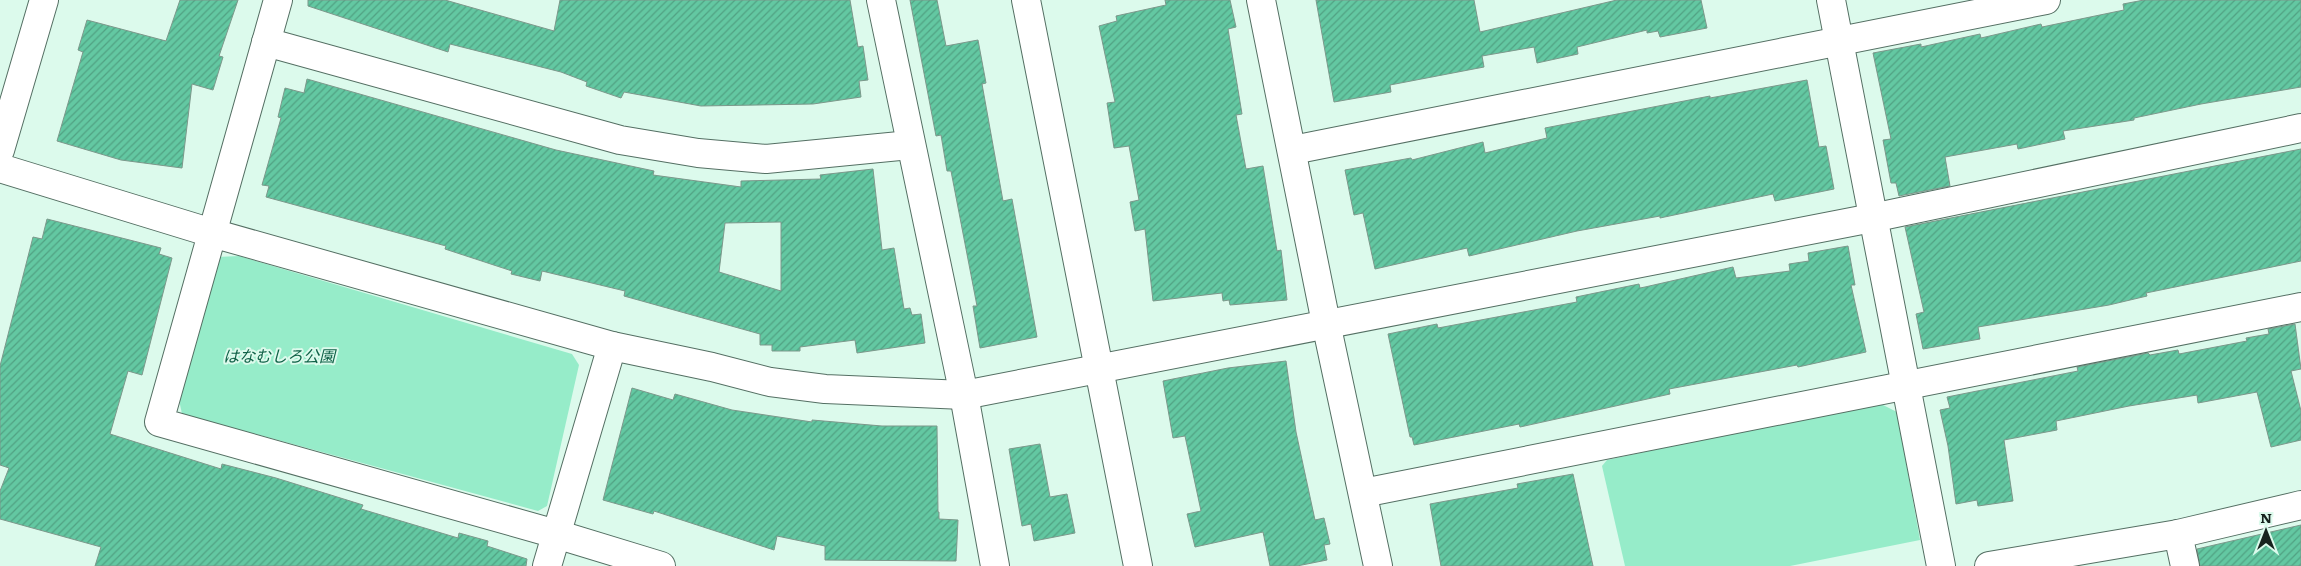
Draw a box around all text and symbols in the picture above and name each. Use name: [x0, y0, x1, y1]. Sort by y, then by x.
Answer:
park label: はなむしろ公園: [223, 343, 337, 367]
north arrow: [2241, 506, 2291, 556]
text: N: [2260, 507, 2272, 527]

